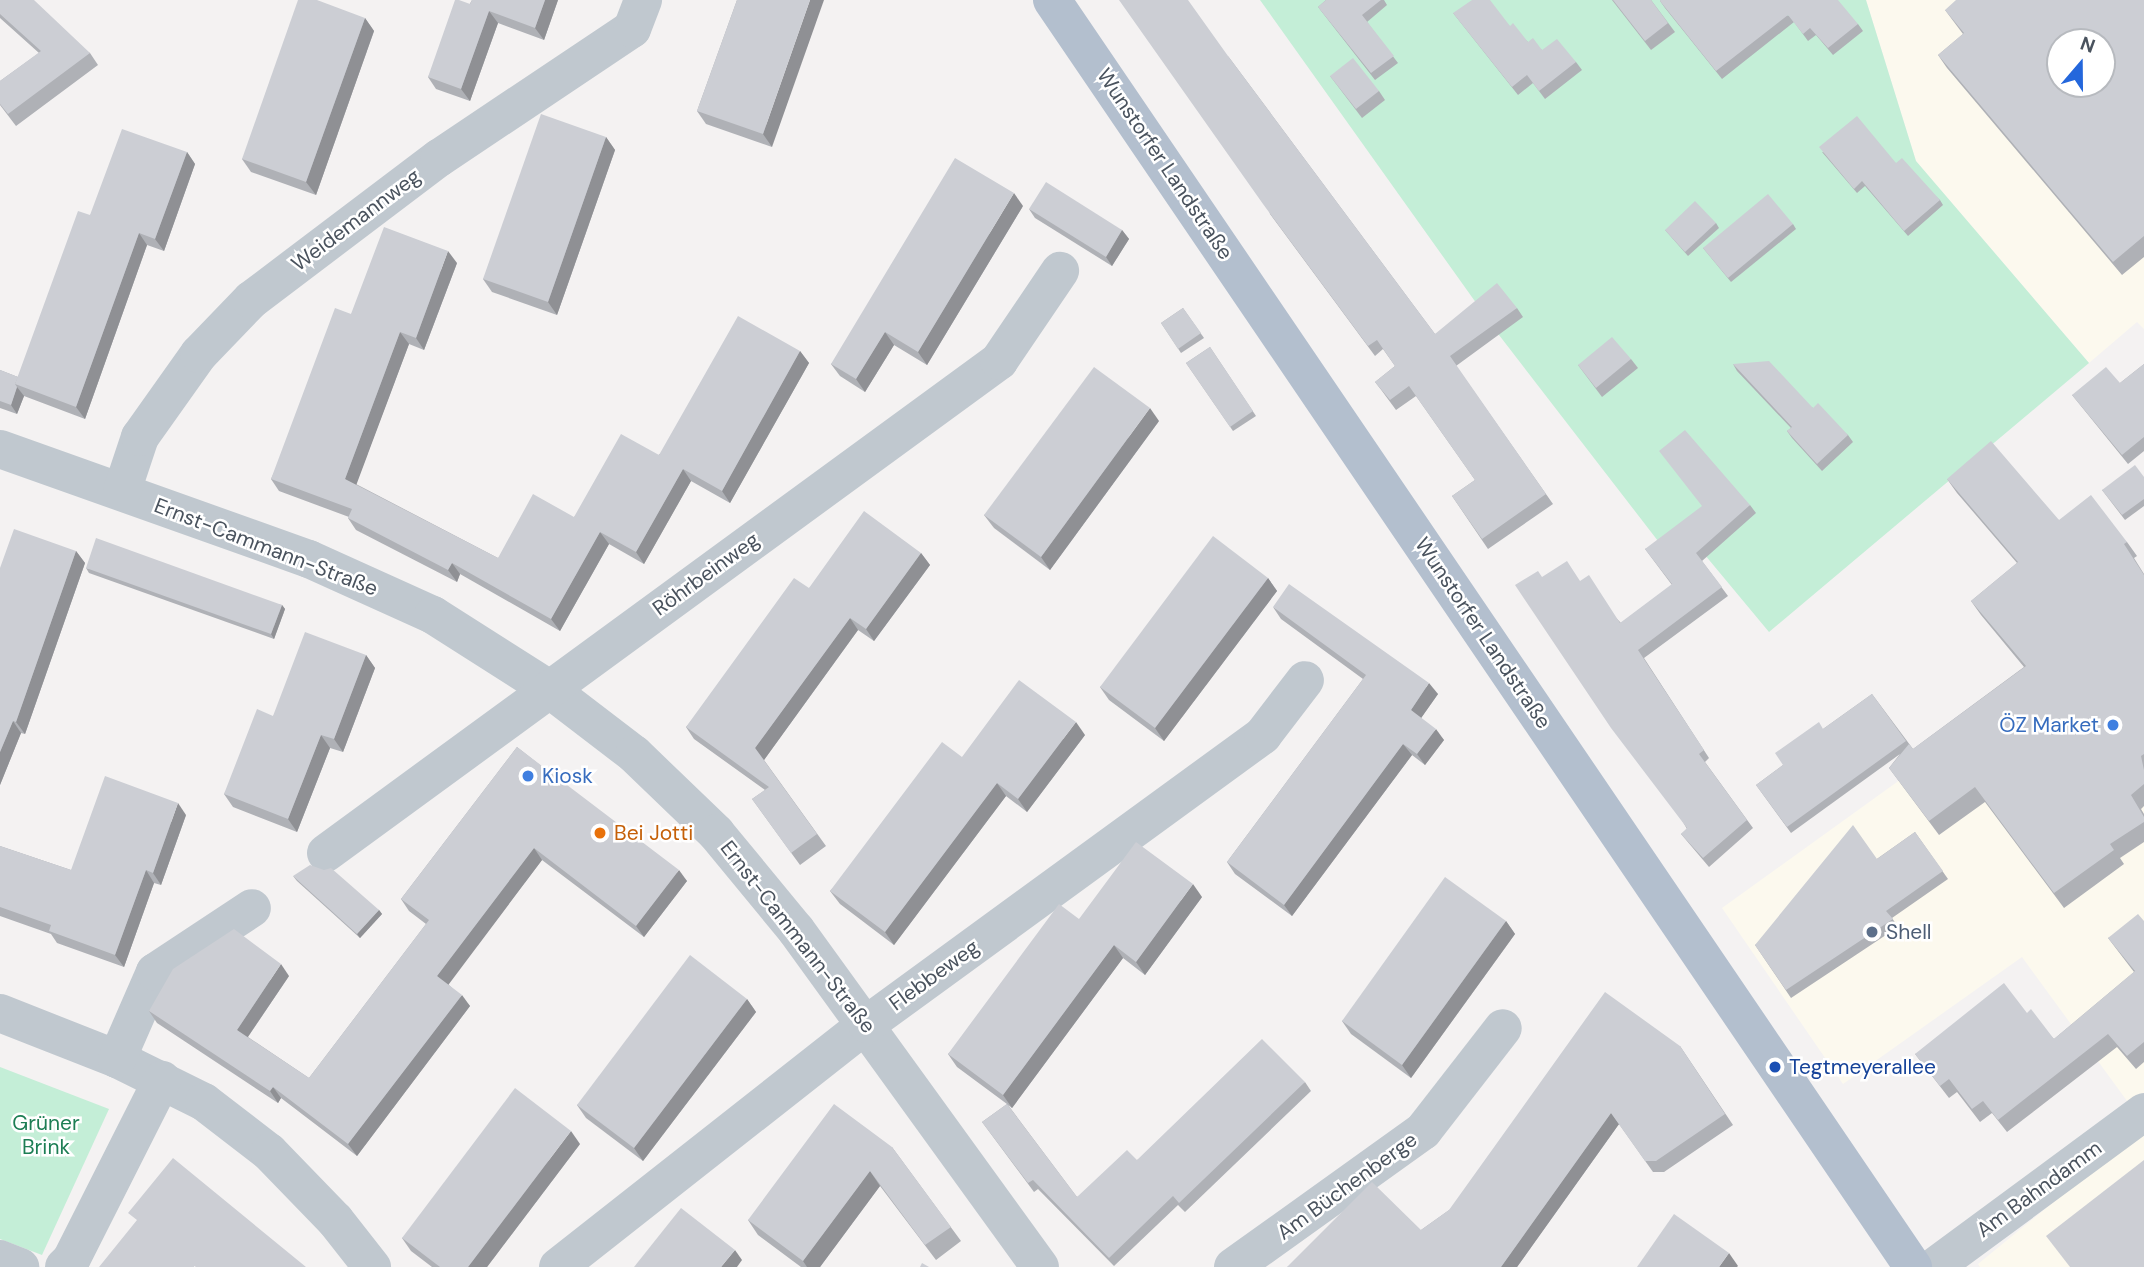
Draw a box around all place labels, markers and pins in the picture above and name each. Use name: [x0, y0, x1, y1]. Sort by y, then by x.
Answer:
place label: ÖZ Market: [1999, 712, 2099, 738]
marker: ÖZ Market: [2105, 717, 2121, 733]
place label: Kiosk: [542, 763, 593, 789]
marker: Kiosk: [520, 768, 536, 784]
place label: Bei Jotti: [614, 820, 693, 846]
marker: Bei Jotti: [592, 825, 608, 841]
place label: Shell: [1886, 919, 1932, 945]
marker: Shell: [1864, 924, 1880, 940]
place label: Tegtmeyerallee: [1789, 1054, 1936, 1080]
marker: Tegtmeyerallee: [1767, 1059, 1783, 1075]

